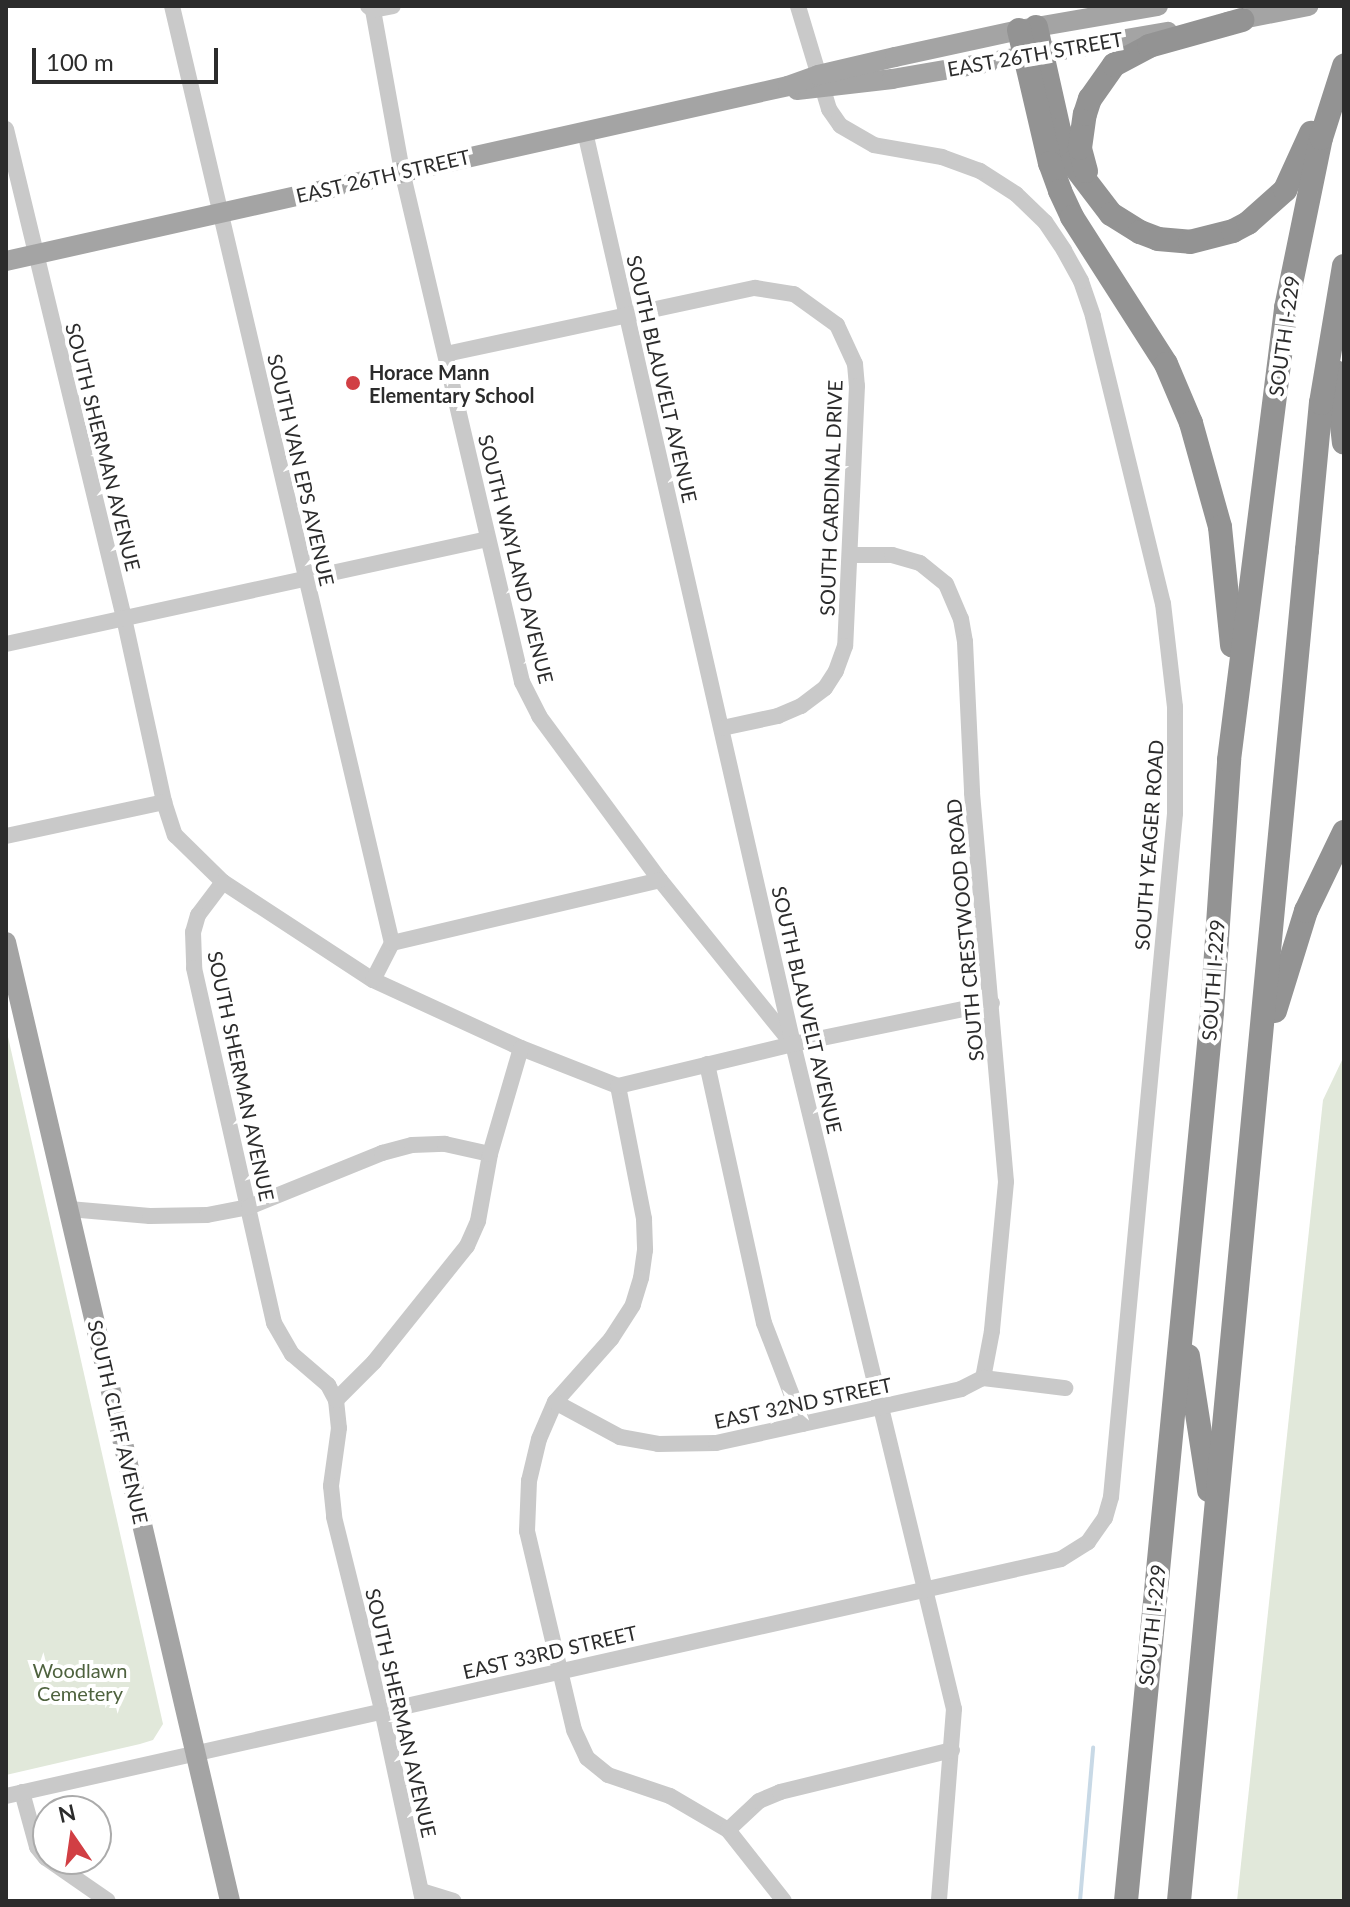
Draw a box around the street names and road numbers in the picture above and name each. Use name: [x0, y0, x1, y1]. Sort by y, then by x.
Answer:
street label: EAST 26TH STREET: [945, 27, 1125, 81]
street label: EAST 26TH STREET: [293, 144, 473, 208]
street label: SOUTH BLAUVELT AVENUE: [622, 252, 702, 506]
street label: SOUTH I-229: [1264, 274, 1304, 398]
street label: SOUTH SHERMAN AVENUE: [60, 320, 146, 574]
street label: SOUTH VAN EPS AVENUE: [262, 351, 340, 589]
street label: SOUTH CARDINAL DRIVE: [815, 379, 847, 617]
street label: SOUTH WAYLAND AVENUE: [473, 432, 559, 686]
street label: SOUTH YEAGER ROAD: [1130, 739, 1168, 951]
street label: SOUTH CRESTWOOD ROAD: [942, 798, 988, 1062]
street label: SOUTH BLAUVELT AVENUE: [767, 883, 847, 1137]
street label: SOUTH I-229: [1197, 919, 1229, 1041]
street label: SOUTH SHERMAN AVENUE: [203, 949, 279, 1203]
street label: SOUTH CLIFF AVENUE: [83, 1317, 153, 1527]
street label: EAST 32ND STREET: [712, 1372, 894, 1434]
street label: SOUTH I-229: [1134, 1563, 1170, 1687]
street label: SOUTH SHERMAN AVENUE: [361, 1586, 441, 1840]
street label: EAST 33RD STREET: [460, 1620, 640, 1684]

